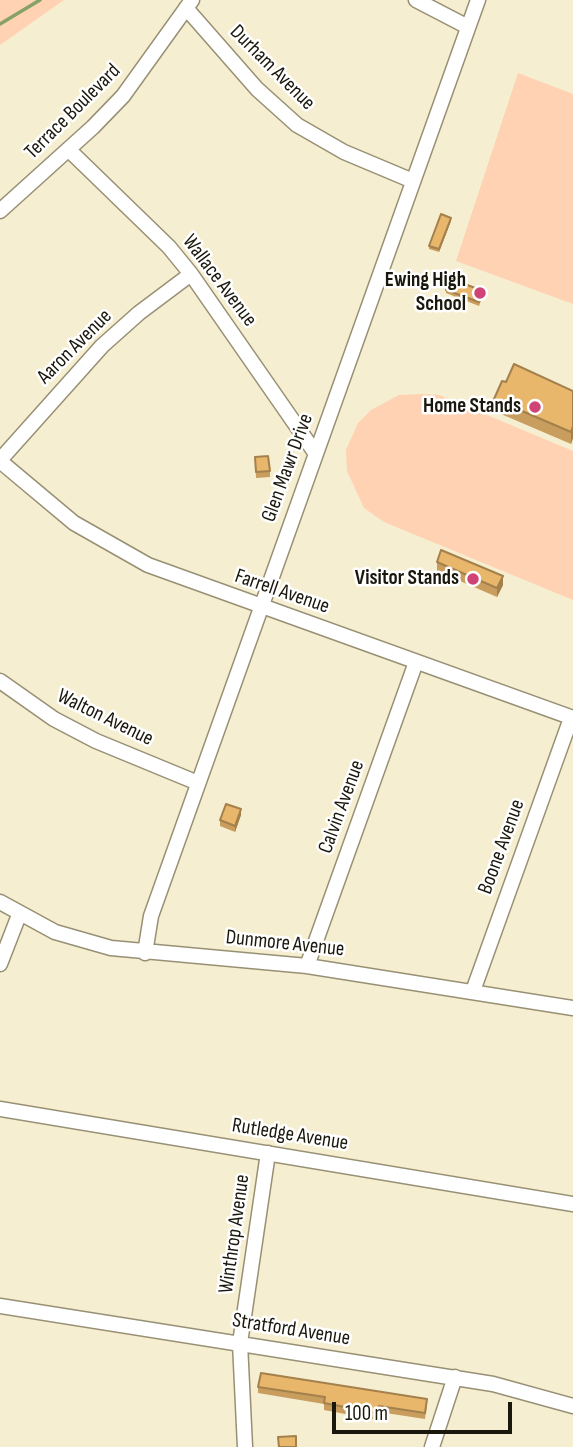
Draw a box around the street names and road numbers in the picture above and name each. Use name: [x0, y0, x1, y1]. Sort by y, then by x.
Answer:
street label: Durham Avenue: [224, 20, 320, 116]
street label: Terrace Boulevard: [20, 59, 126, 165]
street label: Wallace Avenue: [176, 230, 262, 332]
street label: Aaron Avenue: [32, 304, 118, 390]
street label: Glen Mawr Drive: [257, 410, 319, 526]
street label: Farrell Avenue: [231, 564, 333, 620]
street label: Walton Avenue: [53, 684, 157, 752]
street label: Calvin Avenue: [313, 757, 371, 857]
street label: Boone Avenue: [473, 796, 531, 898]
street label: Dunmore Avenue: [224, 925, 346, 963]
street label: Rutledge Avenue: [230, 1113, 350, 1157]
street label: Winthrop Avenue: [214, 1173, 256, 1295]
street label: Stratford Avenue: [230, 1308, 352, 1352]

